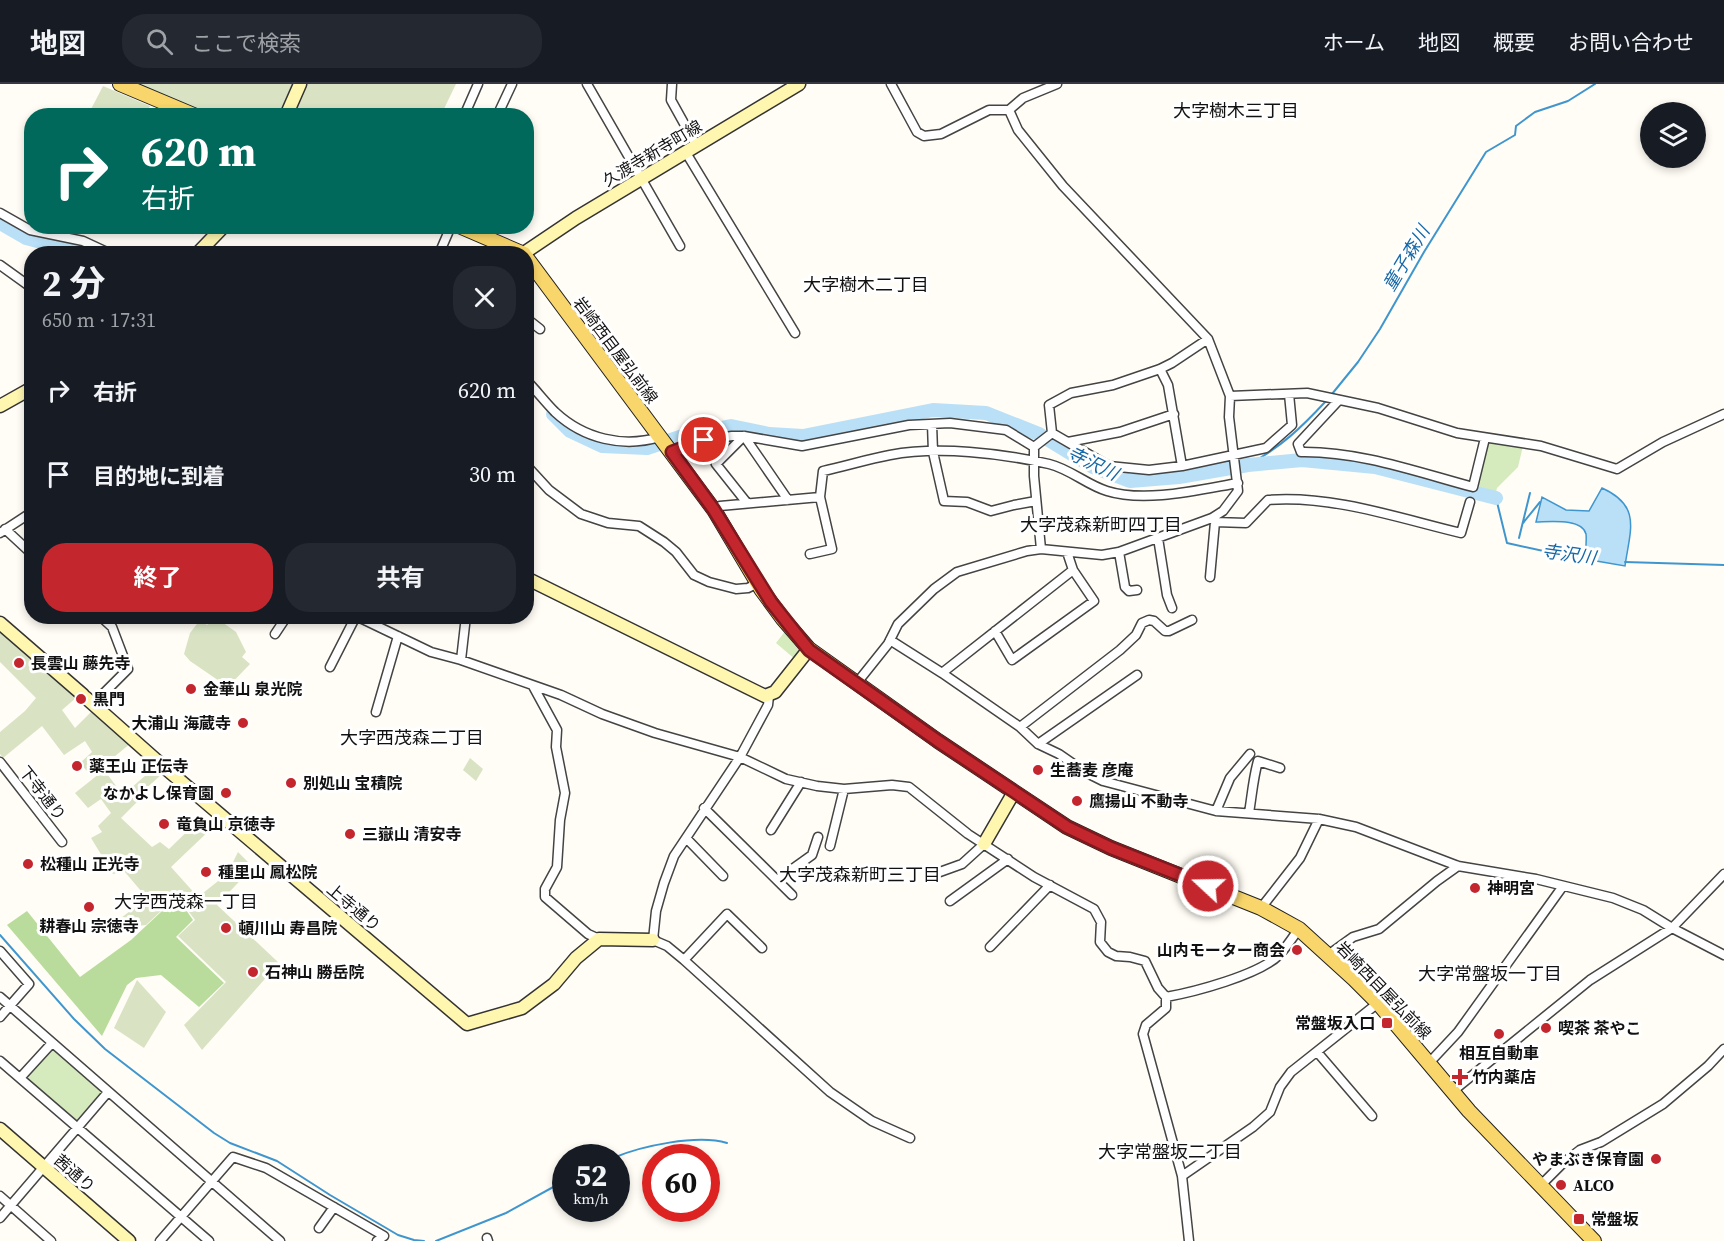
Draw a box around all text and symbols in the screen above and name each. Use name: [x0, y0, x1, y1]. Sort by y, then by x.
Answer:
search box: [122, 14, 542, 68]
text: 地図: [30, 24, 86, 62]
icon: search: [143, 25, 176, 58]
text: ここで検索: [191, 28, 301, 58]
text: ホーム: [1323, 28, 1385, 57]
text: 地図: [1418, 28, 1460, 57]
text: 概要: [1493, 28, 1535, 57]
text: お問い合わせ: [1568, 28, 1694, 57]
district label: 大字樹木三丁目: [1173, 98, 1299, 123]
map controls: [1640, 102, 1706, 168]
button: layers: [1640, 102, 1706, 168]
street label: 久渡寺新寺町線: [598, 115, 706, 191]
text: 620 m: [141, 122, 256, 180]
icon: right: [42, 132, 120, 210]
text: 右折: [141, 180, 195, 217]
water label: 童子森川: [1377, 219, 1436, 295]
text: 2 分: [42, 259, 105, 308]
button: close: [453, 266, 516, 329]
district label: 大字樹木二丁目: [803, 272, 929, 297]
street label: 岩崎西目屋弘前線: [569, 292, 663, 408]
text: 650 m · 17:31: [42, 306, 156, 334]
icon: right: [42, 374, 75, 407]
text: 620 m: [458, 375, 516, 405]
text: 右折: [93, 377, 137, 407]
pin: [678, 414, 729, 465]
icon: arrive: [687, 423, 720, 456]
water label: 寺沢川: [1063, 440, 1125, 487]
icon: arrive: [42, 458, 75, 491]
text: 30 m: [469, 459, 516, 489]
text: 目的地に到着: [93, 461, 225, 491]
district label: 大字茂森新町四丁目: [1020, 512, 1182, 537]
water label: 寺沢川: [1541, 538, 1599, 570]
button: 終了: [42, 543, 273, 612]
button: 共有: [285, 543, 516, 612]
place label: 長雲山 藤先寺: [31, 652, 130, 674]
marker: 長雲山 藤先寺: [12, 656, 26, 670]
place label: 金華山 泉光院: [203, 678, 302, 700]
marker: 金華山 泉光院: [184, 682, 198, 696]
place label: 黒門: [93, 688, 125, 710]
marker: 黒門: [74, 692, 88, 706]
place label: 大浦山 海蔵寺: [132, 712, 231, 734]
marker: 大浦山 海蔵寺: [236, 716, 250, 730]
district label: 大字西茂森二丁目: [340, 725, 484, 750]
place label: 薬王山 正伝寺: [89, 755, 188, 777]
marker: 薬王山 正伝寺: [70, 759, 84, 773]
place label: 生蕎麦 彦庵: [1050, 759, 1133, 781]
street label: 下寺通り: [15, 761, 71, 825]
marker: 生蕎麦 彦庵: [1031, 763, 1045, 777]
place label: 別処山 宝積院: [303, 772, 402, 794]
marker: 別処山 宝積院: [284, 776, 298, 790]
place label: なかよし保育園: [103, 782, 214, 804]
marker: なかよし保育園: [219, 786, 233, 800]
place label: 鷹揚山 不動寺: [1089, 790, 1188, 812]
marker: 鷹揚山 不動寺: [1070, 794, 1084, 808]
place label: 竜負山 京徳寺: [176, 813, 275, 835]
marker: 竜負山 京徳寺: [157, 817, 171, 831]
place label: 三嶽山 清安寺: [362, 823, 461, 845]
marker: 三嶽山 清安寺: [343, 827, 357, 841]
place label: 松種山 正光寺: [40, 853, 139, 875]
position arrow: [1176, 854, 1240, 918]
marker: 松種山 正光寺: [21, 857, 35, 871]
place label: 種里山 鳳松院: [218, 861, 317, 883]
district label: 大字茂森新町三丁目: [779, 862, 941, 887]
marker: 種里山 鳳松院: [199, 865, 213, 879]
place label: 神明宮: [1487, 877, 1535, 899]
street label: 上寺通り: [322, 878, 386, 936]
marker: 神明宮: [1468, 881, 1482, 895]
district label: 大字西茂森一丁目: [114, 889, 258, 914]
marker: 耕春山 宗徳寺: [82, 900, 96, 914]
place label: 耕春山 宗徳寺: [39, 915, 139, 937]
place label: 頓川山 寿昌院: [238, 917, 337, 939]
marker: 頓川山 寿昌院: [219, 921, 233, 935]
street label: 岩崎西目屋弘前線: [1332, 936, 1436, 1044]
place label: 山内モーター商会: [1157, 939, 1285, 961]
marker: 山内モーター商会: [1290, 943, 1304, 957]
place label: 石神山 勝岳院: [265, 961, 364, 983]
district label: 大字常盤坂一丁目: [1418, 961, 1562, 986]
marker: 石神山 勝岳院: [246, 965, 260, 979]
place label: 常盤坂入口: [1295, 1012, 1375, 1034]
marker: 常盤坂入口: [1380, 1016, 1394, 1030]
place label: 喫茶 茶やこ: [1558, 1017, 1641, 1039]
marker: 喫茶 茶やこ: [1539, 1021, 1553, 1035]
marker: 相互自動車: [1492, 1027, 1506, 1041]
place label: 相互自動車: [1459, 1042, 1539, 1064]
place label: 竹内薬店: [1472, 1066, 1536, 1088]
marker: 竹内薬店: [1453, 1070, 1467, 1084]
district label: 大字常盤坂二丁目: [1098, 1139, 1242, 1164]
speed limit sign: 60: [642, 1144, 720, 1222]
place label: やまぶき保育園: [1532, 1148, 1644, 1170]
street label: 茜通り: [50, 1149, 100, 1197]
marker: やまぶき保育園: [1649, 1152, 1663, 1166]
text: 52: [575, 1155, 607, 1196]
place label: ALCO: [1573, 1174, 1614, 1196]
marker: ALCO: [1554, 1178, 1568, 1192]
text: km/h: [573, 1188, 609, 1209]
place label: 常盤坂: [1591, 1208, 1639, 1230]
marker: 常盤坂: [1572, 1212, 1586, 1226]

